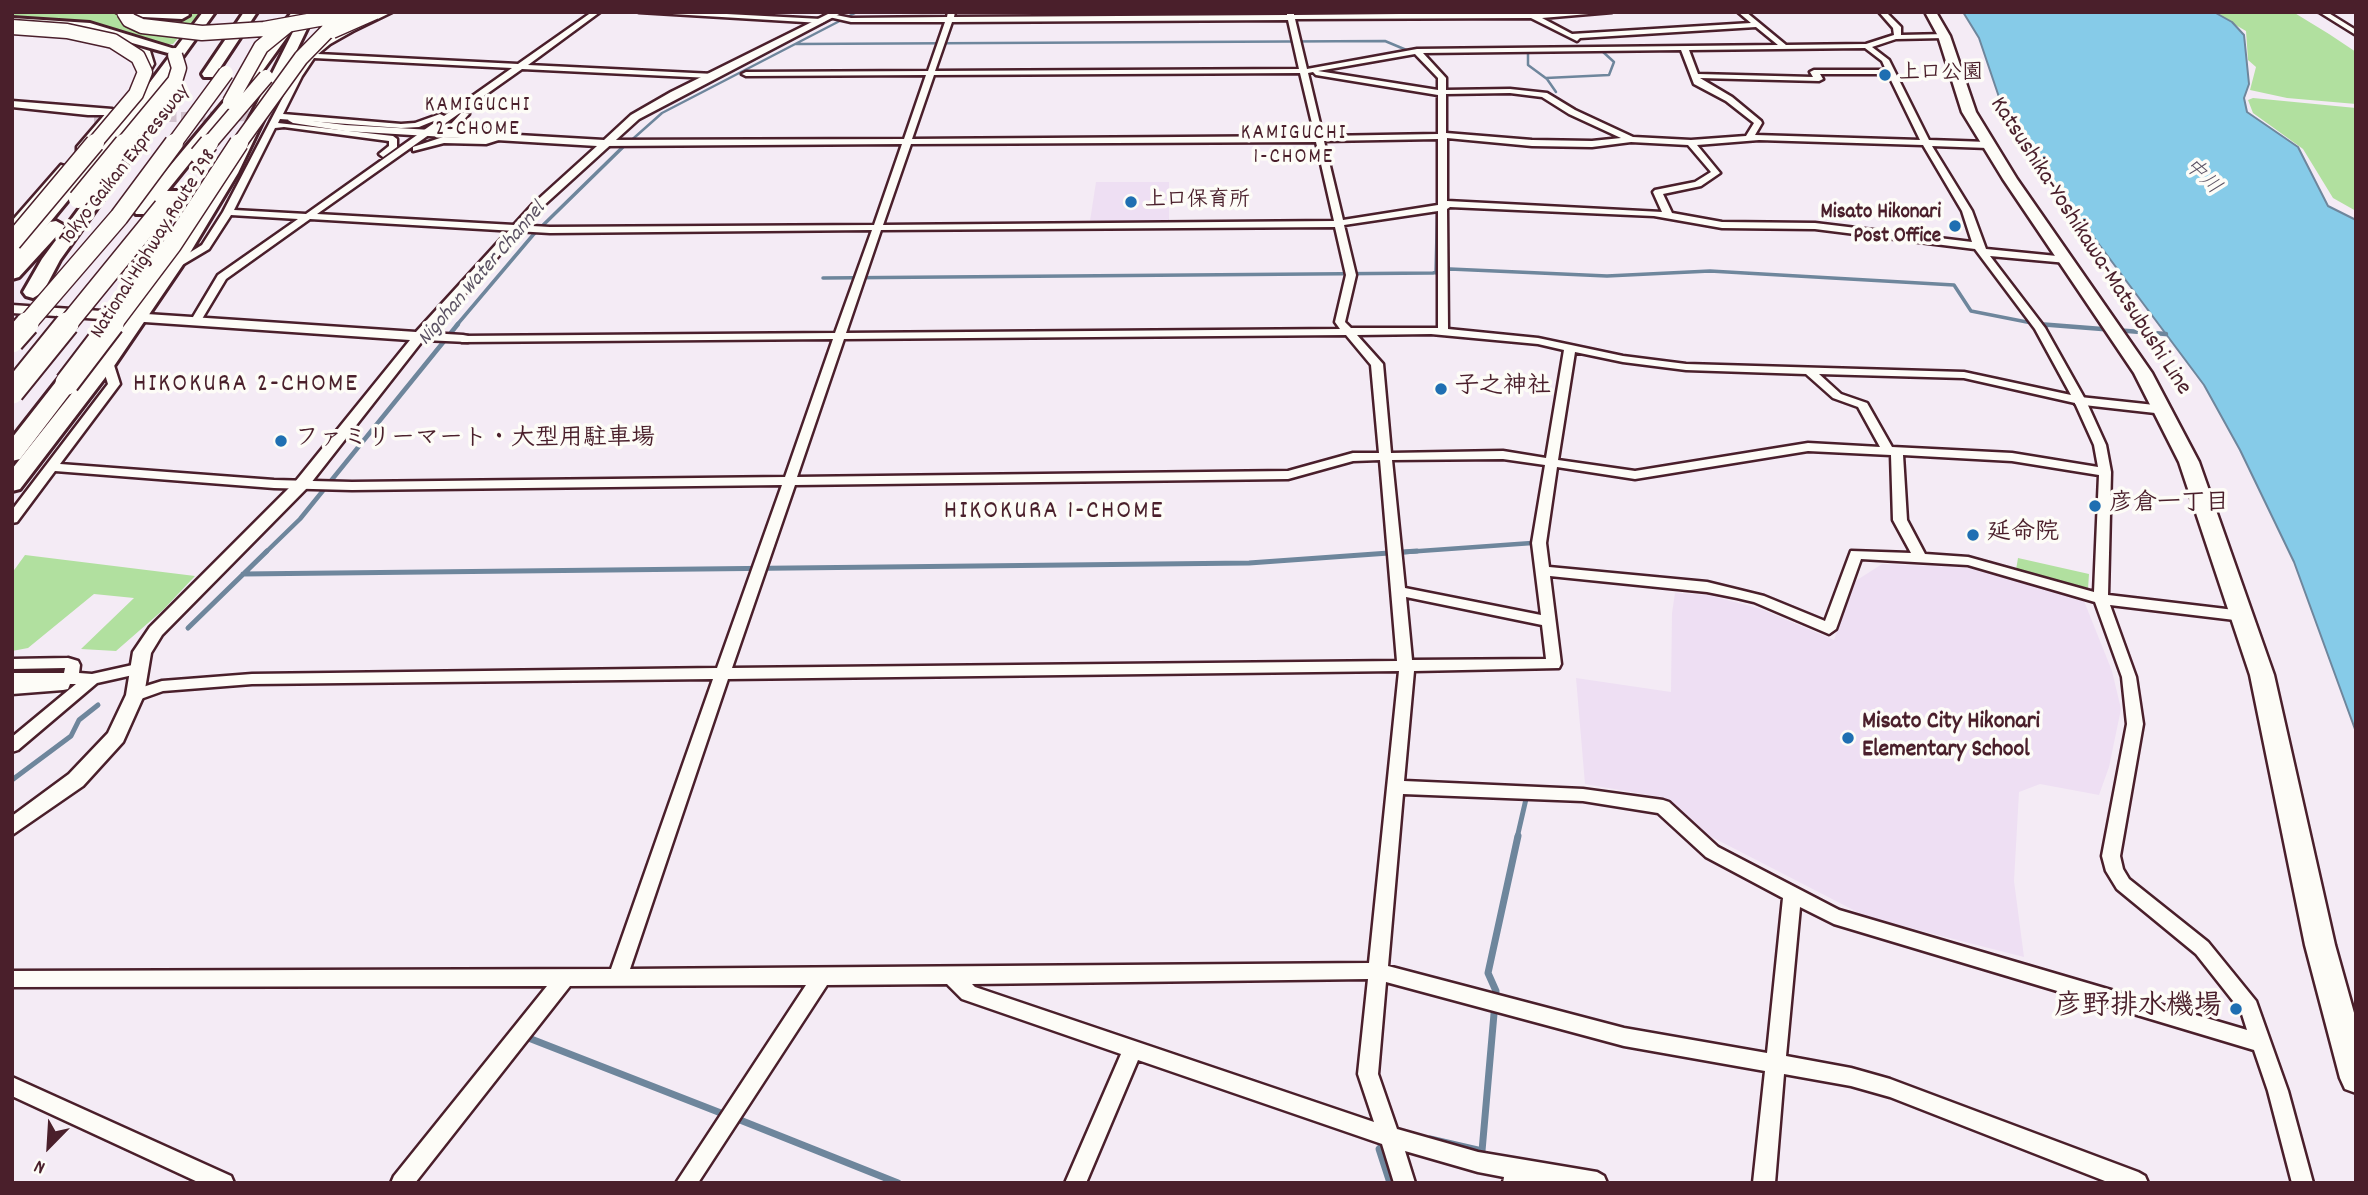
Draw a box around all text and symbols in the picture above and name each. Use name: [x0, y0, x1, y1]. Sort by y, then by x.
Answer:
place label: 上口公園: [1899, 62, 1983, 88]
marker: 上口公園: [1877, 67, 1893, 83]
street label: Tokyo Gaikan Expressway: [55, 80, 197, 252]
street label: Katsushika-Yoshikawa-Matsubushi Line: [1982, 93, 2196, 401]
district label: KAMIGUCHI 2-CHOME: [426, 94, 530, 144]
district label: KAMIGUCHI 1-CHOME: [1242, 122, 1346, 172]
street label: National Highway Route 298: [86, 146, 224, 344]
water label: 中川: [2177, 154, 2225, 202]
place label: 上口保育所: [1145, 189, 1250, 215]
marker: 上口保育所: [1123, 194, 1139, 210]
water label: Nigohan Water Channel: [414, 198, 552, 352]
place label: Misato Hikonari Post Office: [1821, 201, 1941, 251]
marker: Misato Hikonari Post Office: [1947, 218, 1963, 234]
district label: HIKOKURA 2-CHOME: [135, 370, 357, 402]
place label: 子之神社: [1455, 375, 1551, 403]
marker: 子之神社: [1433, 381, 1449, 397]
place label: ファミリーマート・大型用駐車場: [295, 427, 655, 455]
marker: ファミリーマート・大型用駐車場: [273, 433, 289, 449]
place label: 彦倉一丁目: [2109, 492, 2229, 520]
district label: HIKOKURA 1-CHOME: [946, 497, 1162, 529]
marker: 彦倉一丁目: [2087, 498, 2103, 514]
place label: 延命院: [1987, 521, 2059, 549]
marker: 延命院: [1965, 527, 1981, 543]
place label: Misato City Hikonari Elementary School: [1862, 710, 2040, 766]
marker: Misato City Hikonari Elementary School: [1840, 730, 1856, 746]
place label: 彦野排水機場: [2054, 992, 2222, 1026]
marker: 彦野排水機場: [2228, 1001, 2244, 1017]
north arrow: [14, 1111, 84, 1181]
text: N: [30, 1151, 50, 1180]

